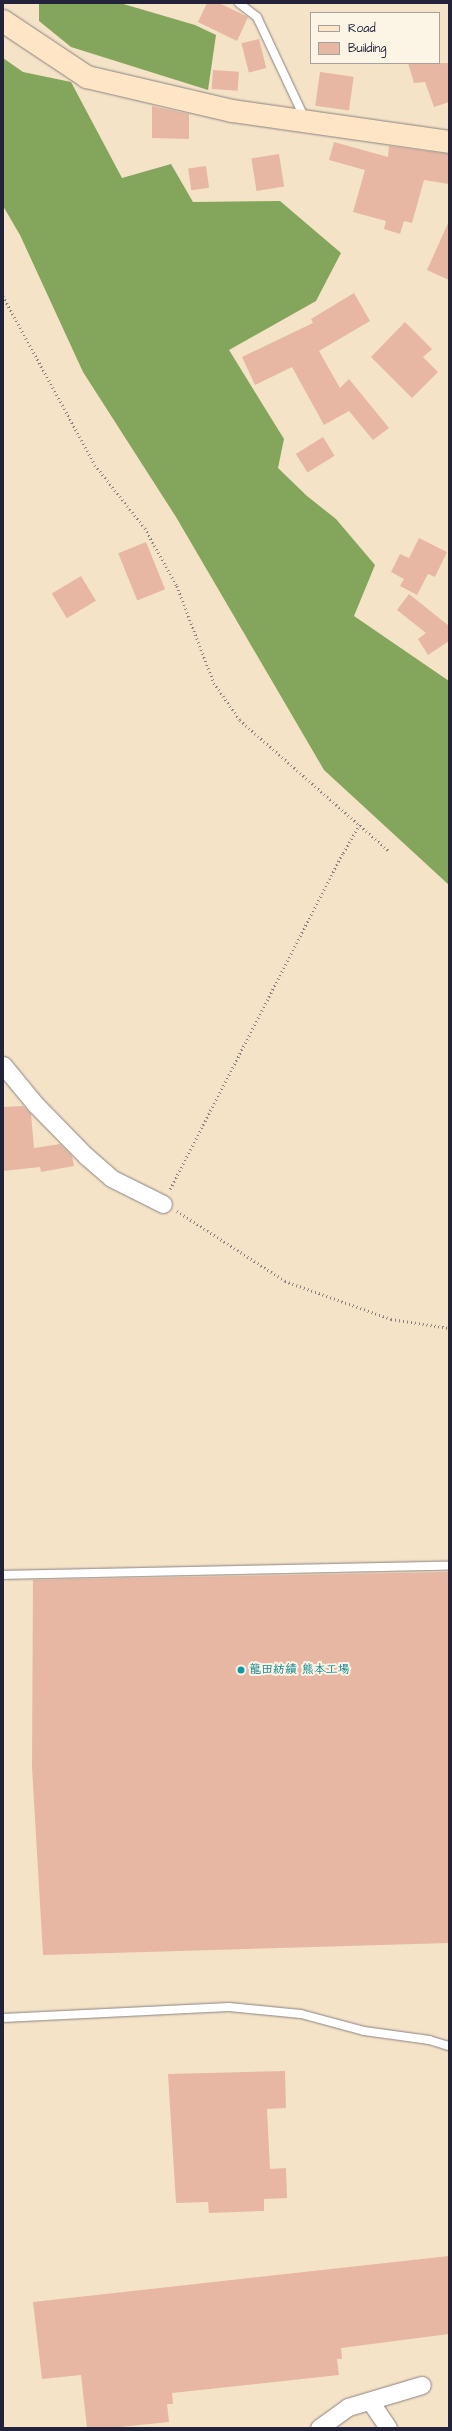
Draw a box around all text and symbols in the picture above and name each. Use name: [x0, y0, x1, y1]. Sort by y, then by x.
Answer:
legend: [310, 12, 440, 64]
text: Road: [348, 20, 376, 37]
text: Building: [348, 40, 386, 57]
place label: 龍田紡績 熊本工場: [249, 1663, 350, 1677]
marker: 龍田紡績 熊本工場: [236, 1665, 246, 1675]

